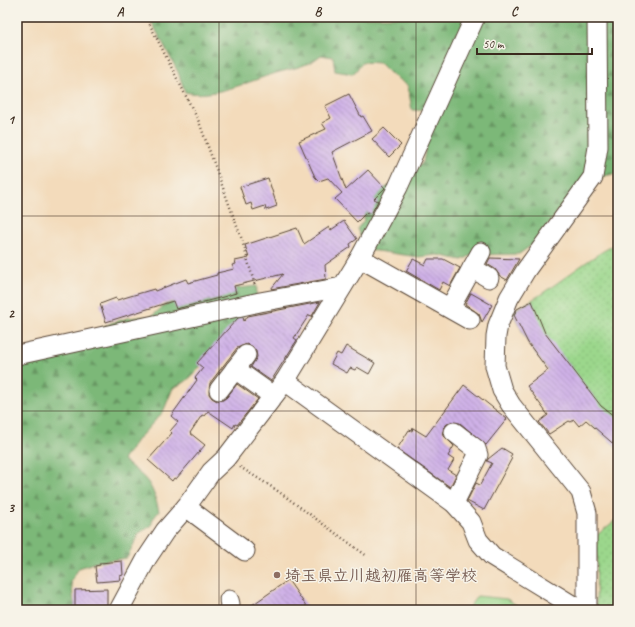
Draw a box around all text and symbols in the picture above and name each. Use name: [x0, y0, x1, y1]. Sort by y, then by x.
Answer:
text: A: [117, 4, 125, 20]
text: B: [315, 4, 323, 20]
text: C: [511, 4, 519, 20]
scale bar: [477, 30, 592, 56]
text: 50 m: [483, 36, 505, 52]
text: 1: [8, 112, 16, 128]
text: 2: [8, 306, 15, 322]
text: 3: [8, 500, 15, 516]
place label: 埼玉県立川越初雁高等学校: [285, 566, 477, 586]
marker: 埼玉県立川越初雁高等学校: [272, 570, 282, 580]

